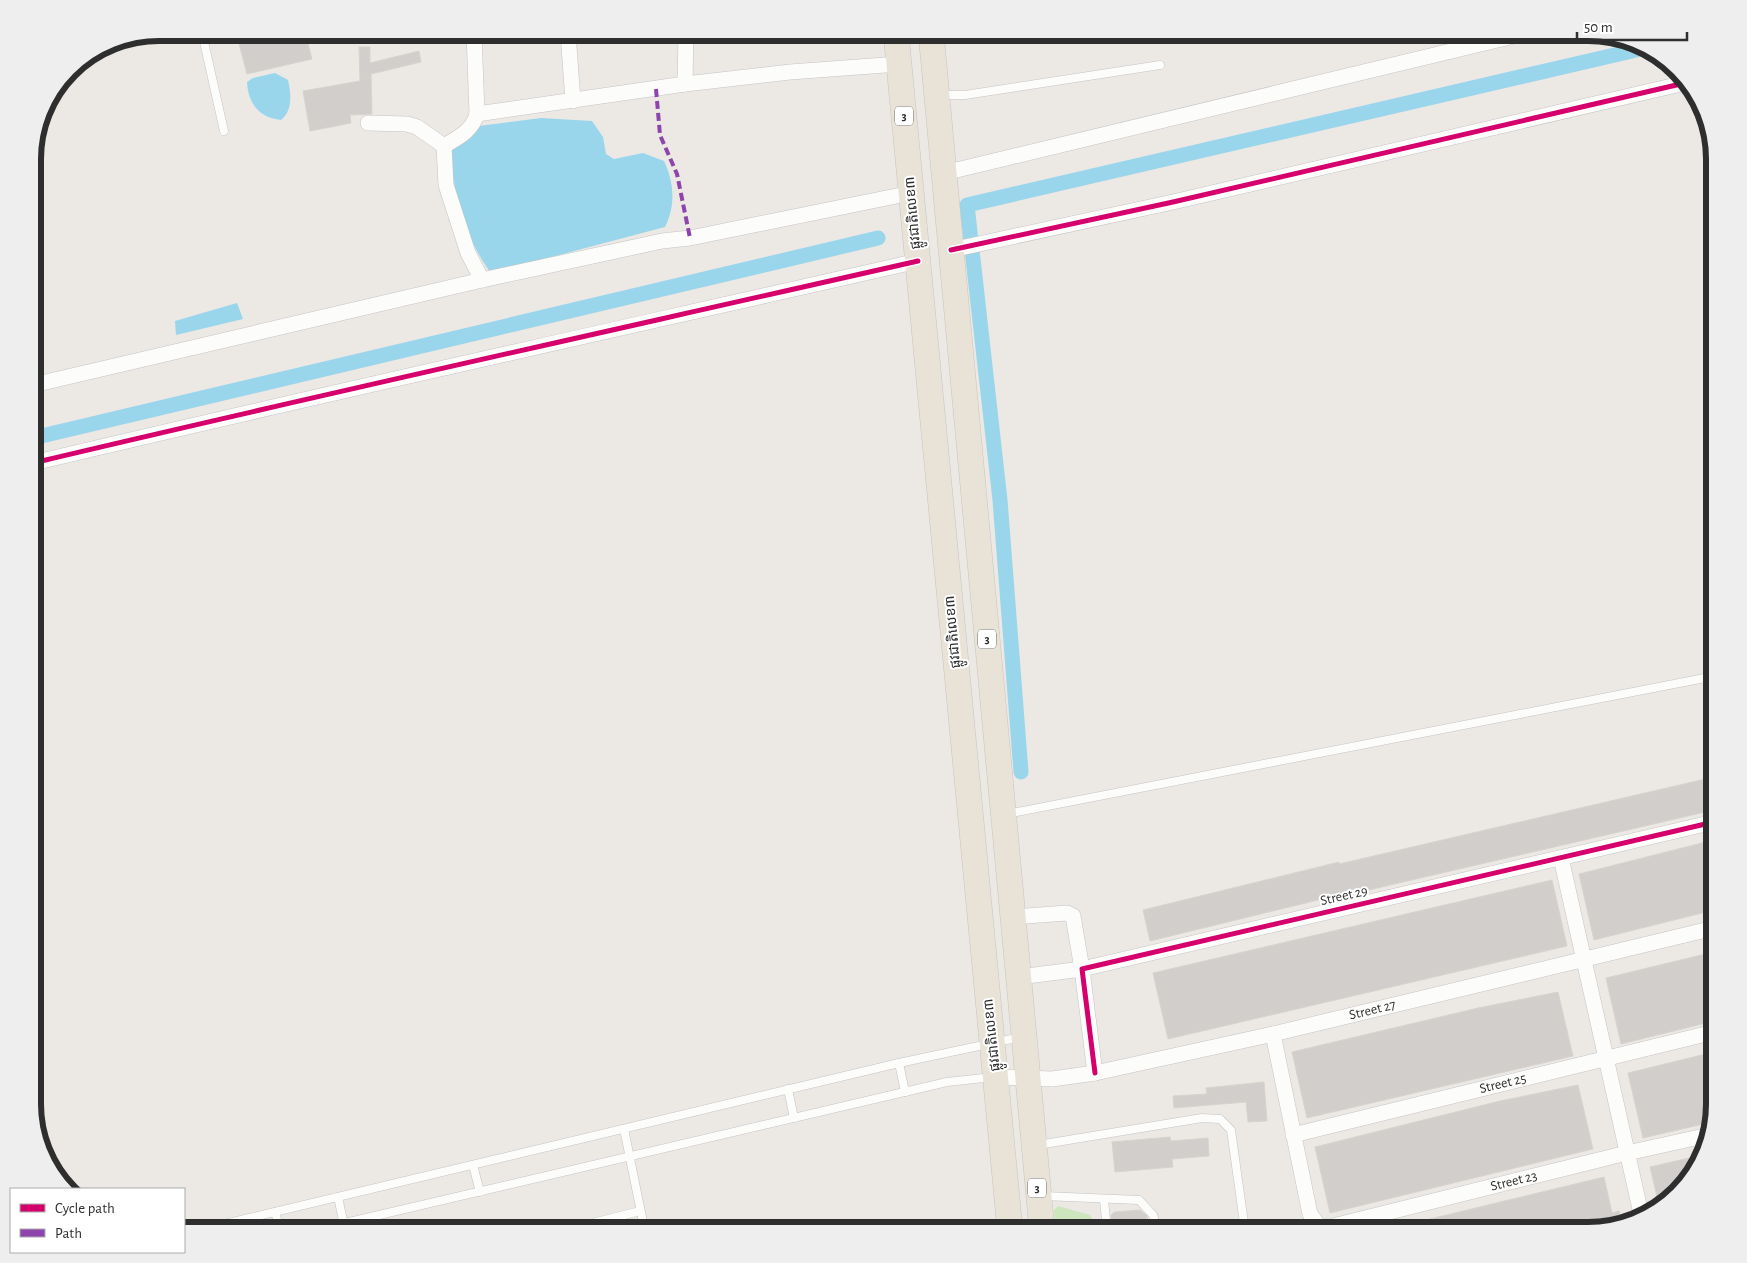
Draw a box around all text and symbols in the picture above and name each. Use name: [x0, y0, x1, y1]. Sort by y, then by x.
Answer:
scale bar: [1577, 10, 1687, 42]
text: 50 m: [1584, 20, 1613, 35]
road number: 3: [895, 106, 913, 125]
street label: ផ្លូវជាតិលេខ៣: [902, 176, 927, 250]
street label: ផ្លូវជាតិលេខ៣: [942, 595, 967, 669]
road number: 3: [978, 630, 996, 648]
street label: Street 29: [1319, 884, 1369, 908]
street label: ផ្លូវជាតិលេខ៣: [981, 997, 1007, 1072]
street label: Street 27: [1348, 998, 1397, 1022]
street label: Street 25: [1478, 1071, 1528, 1096]
street label: Street 23: [1489, 1169, 1539, 1194]
road number: 3: [1028, 1178, 1046, 1198]
legend: [10, 1188, 185, 1253]
text: Cycle path: [55, 1201, 115, 1216]
text: Path: [55, 1226, 82, 1241]

